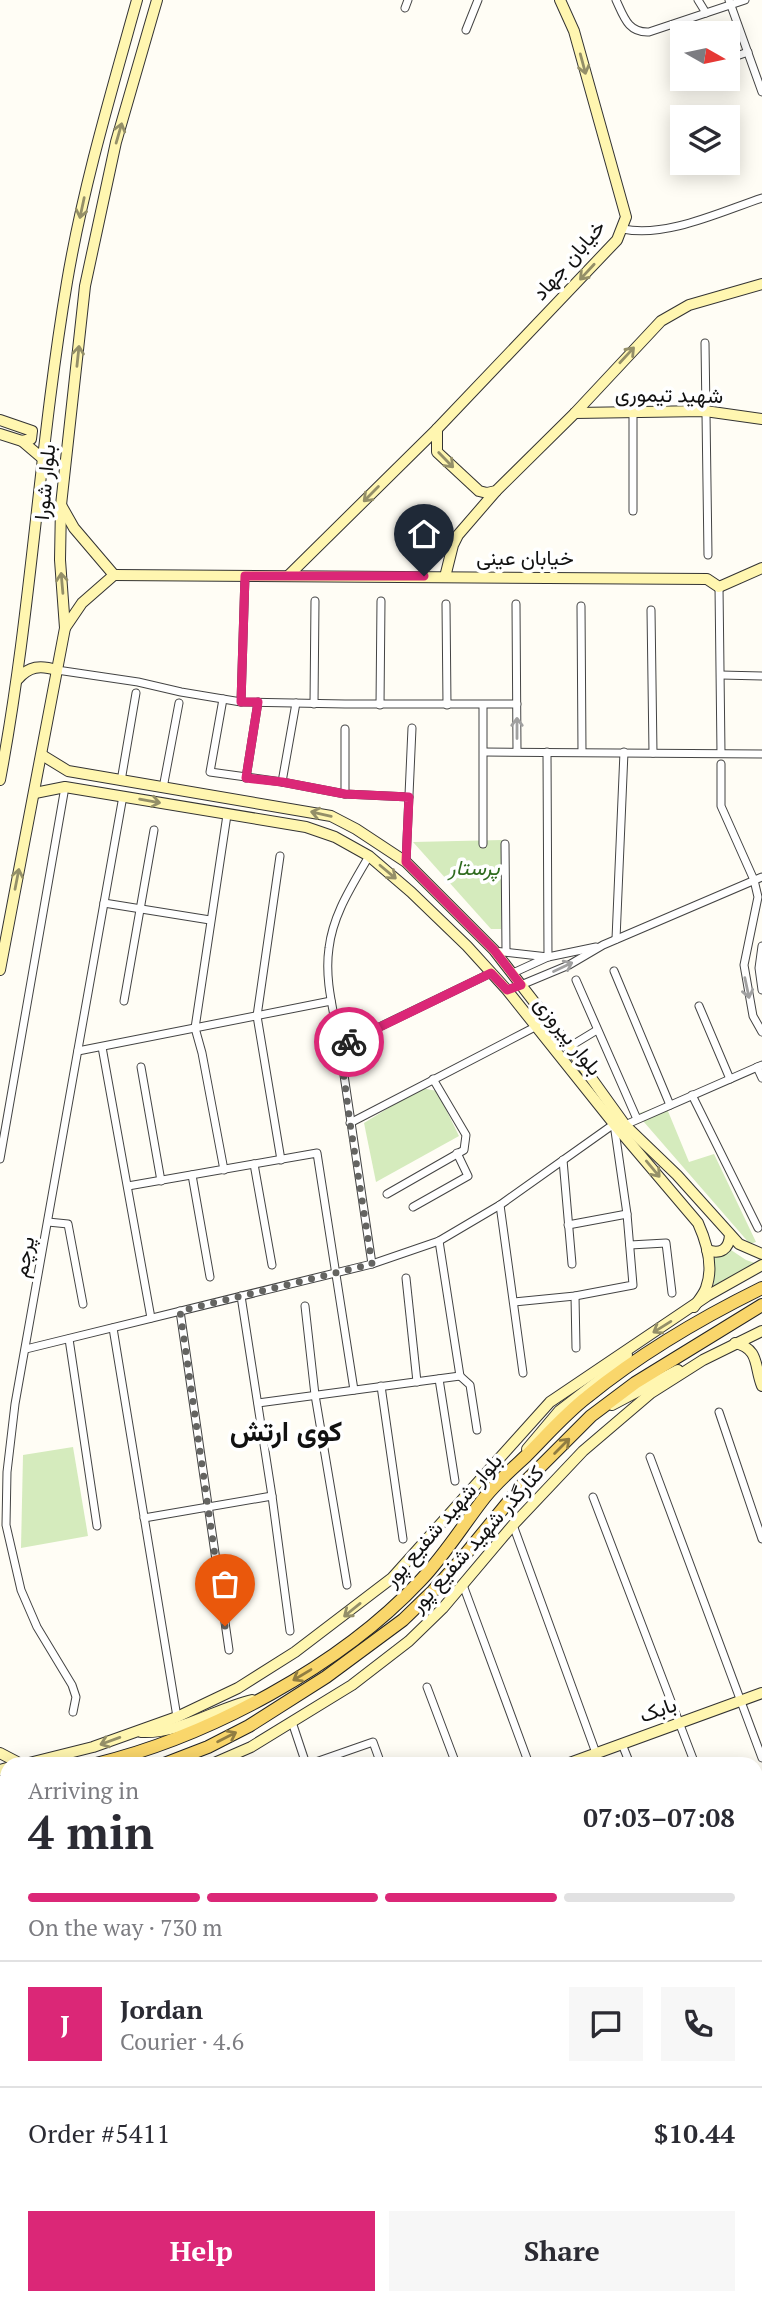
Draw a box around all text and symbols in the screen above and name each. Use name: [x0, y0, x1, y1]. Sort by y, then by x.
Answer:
north arrow: [670, 21, 740, 91]
map controls: [670, 21, 740, 175]
one-way arrow: [577, 52, 590, 75]
button: layers: [670, 105, 740, 175]
one-way arrow: [113, 122, 126, 144]
one-way arrow: [74, 196, 88, 219]
street label: خیابان جهاد: [525, 213, 611, 306]
one-way arrow: [579, 263, 596, 280]
one-way arrow: [71, 345, 84, 368]
one-way arrow: [619, 347, 636, 364]
street label: شهید تیموری: [615, 379, 723, 409]
street label: بلوار شورا: [27, 443, 61, 521]
one-way arrow: [437, 451, 454, 468]
one-way arrow: [363, 486, 380, 503]
pin: [394, 504, 454, 576]
icon: home: [405, 515, 443, 553]
street label: خیابان عینی: [476, 543, 574, 571]
one-way arrow: [55, 572, 68, 595]
one-way arrow: [510, 716, 524, 739]
one-way arrow: [139, 795, 161, 808]
one-way arrow: [310, 807, 333, 820]
park label: پرستار: [446, 853, 500, 882]
one-way arrow: [379, 864, 397, 880]
one-way arrow: [11, 868, 24, 891]
one-way arrow: [552, 959, 573, 973]
one-way arrow: [740, 976, 754, 999]
street label: بلوار پیروزی: [528, 990, 609, 1081]
courier: [314, 1007, 384, 1077]
icon: bike: [330, 1023, 368, 1061]
one-way arrow: [645, 1160, 661, 1178]
street label: پرچم: [6, 1234, 41, 1280]
one-way arrow: [653, 1320, 673, 1334]
district label: کوی ارتش: [230, 1412, 342, 1449]
one-way arrow: [553, 1437, 570, 1454]
street label: بلوار شهید شفیع پور: [376, 1447, 509, 1593]
street label: کنارگذر شهید شفیع پور: [402, 1459, 550, 1619]
pin: [195, 1554, 255, 1626]
icon: bag: [206, 1565, 244, 1603]
one-way arrow: [343, 1603, 361, 1618]
one-way arrow: [292, 1668, 312, 1682]
street label: بابک: [635, 1689, 680, 1729]
one-way arrow: [216, 1730, 237, 1744]
one-way arrow: [99, 1736, 121, 1748]
text: Arriving in: [28, 1775, 139, 1806]
text: 07:03–07:08: [583, 1800, 735, 1834]
text: 4 min: [28, 1801, 154, 1862]
text: On the way · 730 m: [28, 1912, 222, 1943]
button: chat: [569, 1987, 643, 2061]
button: phone: [661, 1987, 735, 2061]
text: Jordan: [120, 1992, 203, 2026]
text: J: [60, 2007, 70, 2041]
text: Courier · 4.6: [120, 2026, 244, 2057]
text: Order #5411: [28, 2116, 170, 2150]
text: $10.44: [654, 2116, 735, 2150]
button: Help: [28, 2211, 375, 2291]
button: Share: [389, 2211, 735, 2291]

